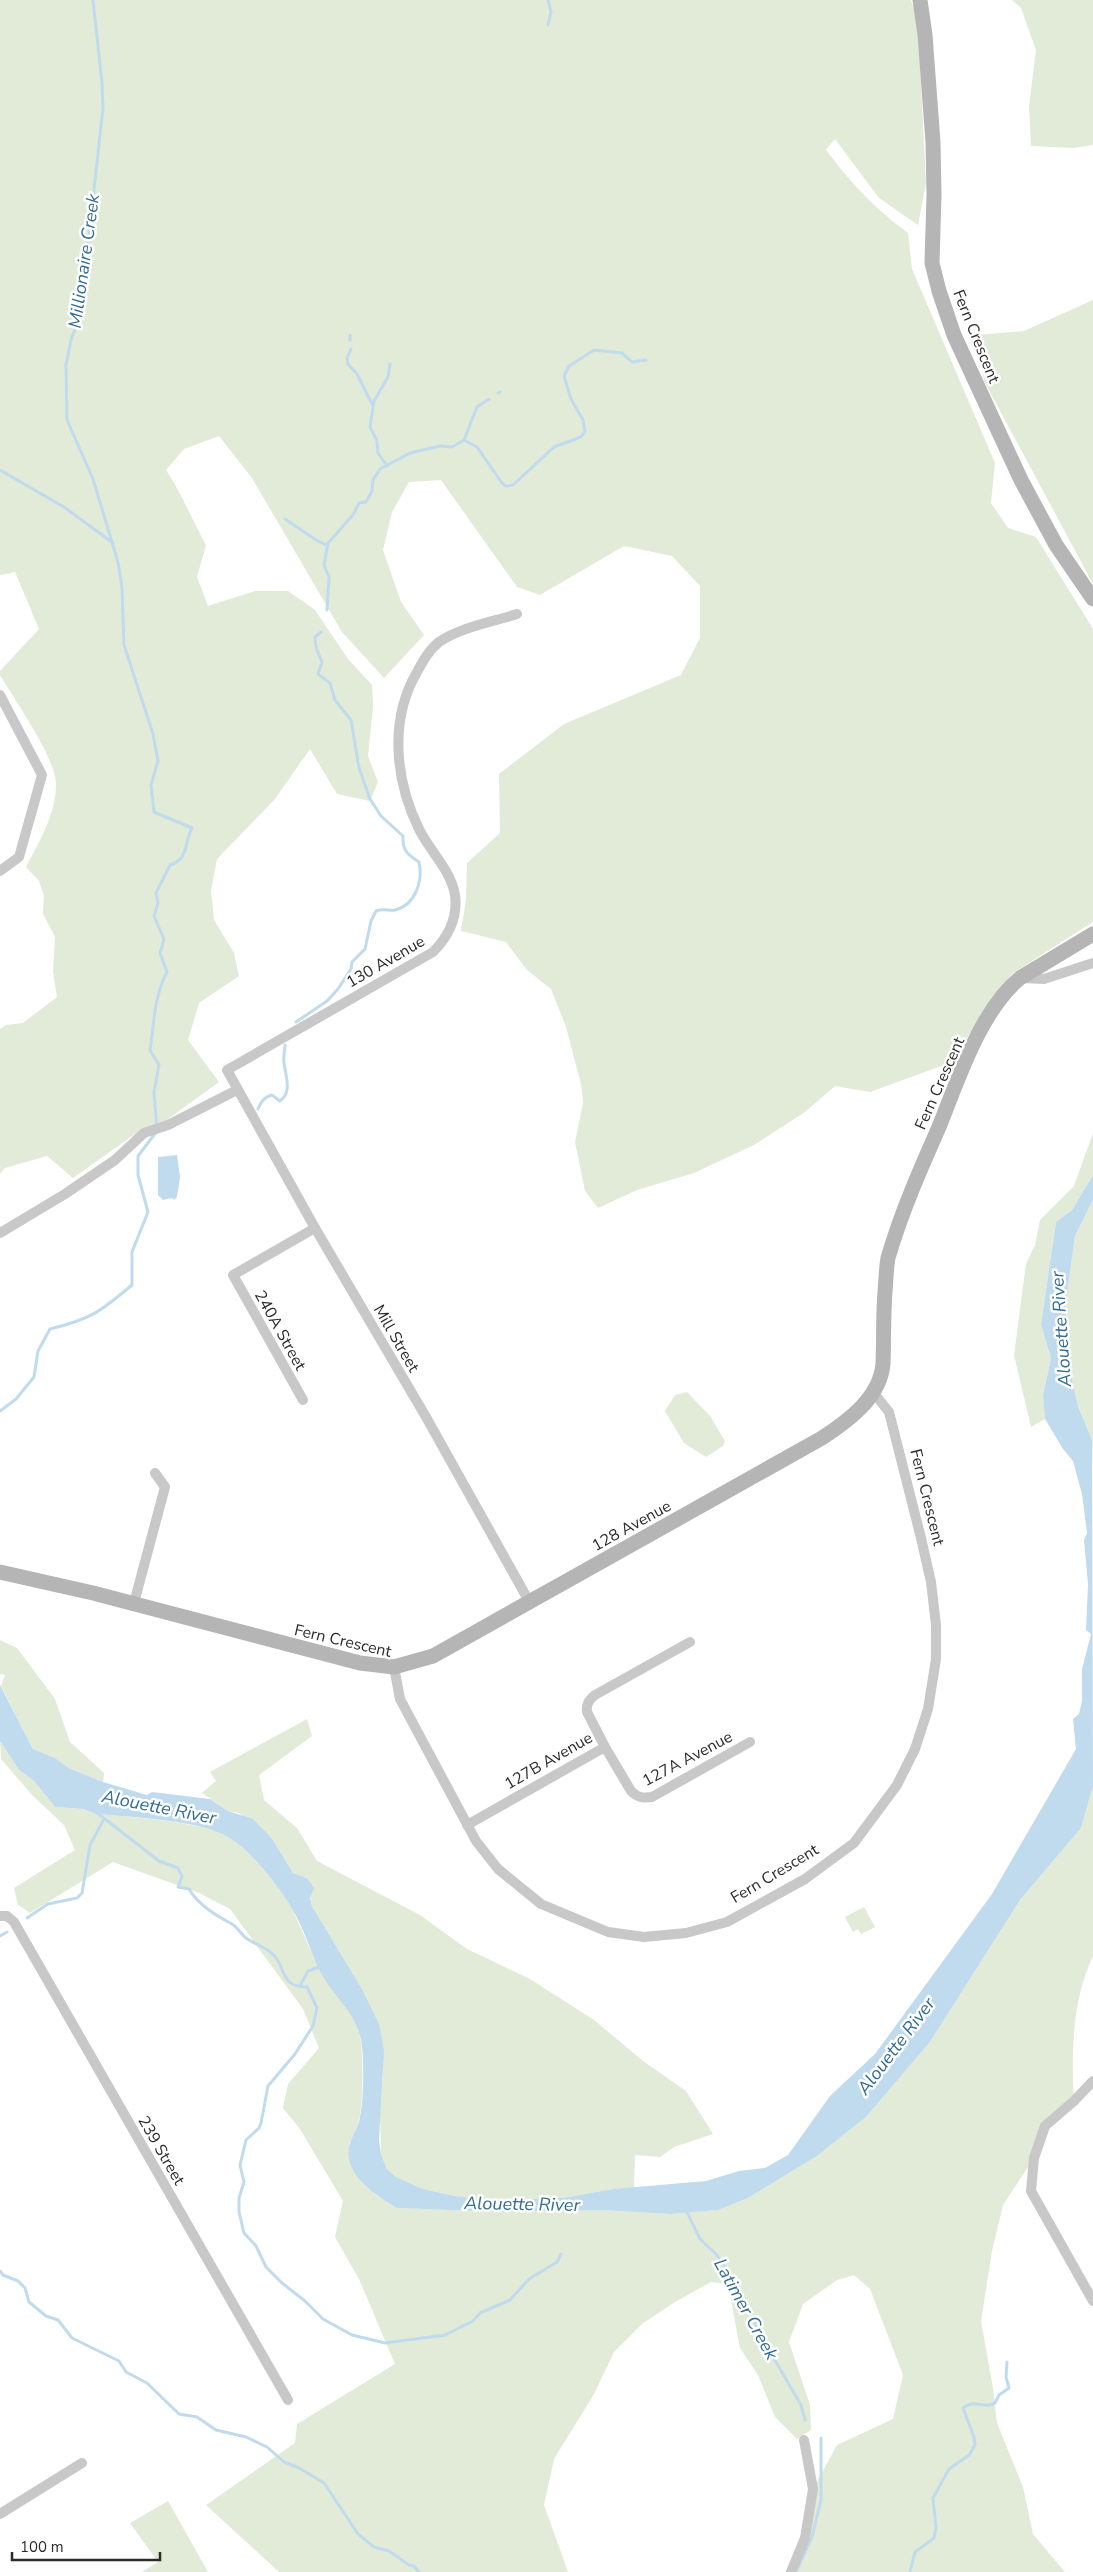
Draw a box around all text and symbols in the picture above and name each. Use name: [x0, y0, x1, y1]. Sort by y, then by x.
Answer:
water label: Millionaire Creek: [63, 191, 105, 330]
street label: Fern Crescent: [947, 286, 1005, 387]
street label: 130 Avenue: [342, 930, 429, 993]
street label: Fern Crescent: [910, 1033, 970, 1133]
water label: Alouette River: [1045, 1270, 1077, 1389]
street label: 240A Street: [249, 1287, 311, 1375]
street label: Mill Street: [368, 1301, 425, 1377]
street label: Fern Crescent: [904, 1447, 950, 1548]
street label: 128 Avenue: [588, 1495, 675, 1557]
street label: Fern Crescent: [292, 1619, 394, 1663]
street label: 127A Avenue: [639, 1726, 736, 1792]
street label: 127B Avenue: [500, 1727, 597, 1795]
water label: Alouette River: [99, 1784, 219, 1830]
street label: Fern Crescent: [726, 1839, 823, 1909]
water label: Alouette River: [851, 1992, 941, 2100]
street label: 239 Street: [132, 2112, 190, 2189]
water label: Alouette River: [463, 2191, 581, 2217]
water label: Latimer Creek: [708, 2254, 784, 2365]
scale bar: [12, 2530, 160, 2562]
text: 100 m: [20, 2537, 64, 2557]

